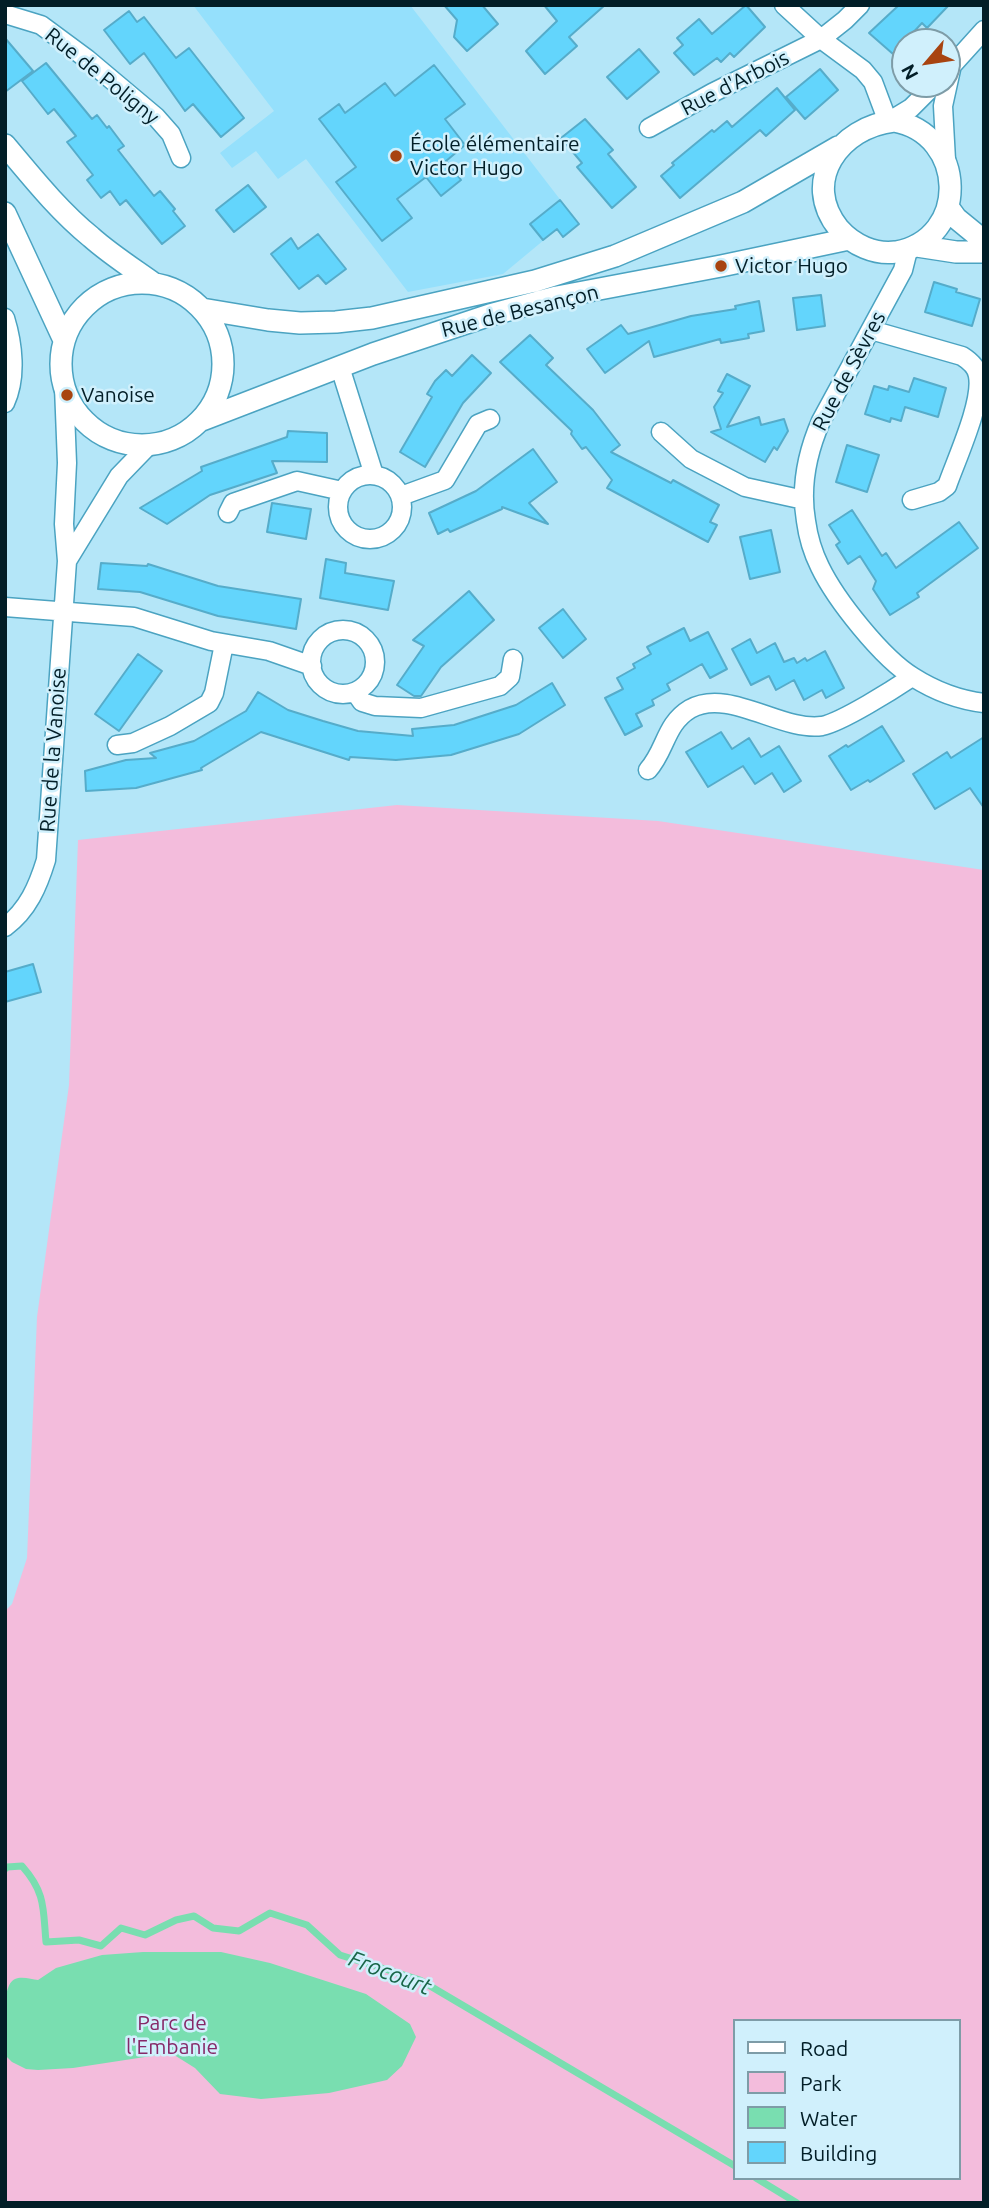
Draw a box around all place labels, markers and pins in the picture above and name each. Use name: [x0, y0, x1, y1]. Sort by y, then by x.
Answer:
place label: École élémentaire Victor Hugo: [410, 131, 580, 181]
marker: École élémentaire Victor Hugo: [388, 148, 404, 164]
place label: Victor Hugo: [735, 253, 848, 279]
marker: Victor Hugo: [713, 258, 729, 274]
place label: Vanoise: [81, 382, 155, 408]
marker: Vanoise: [59, 387, 75, 403]

